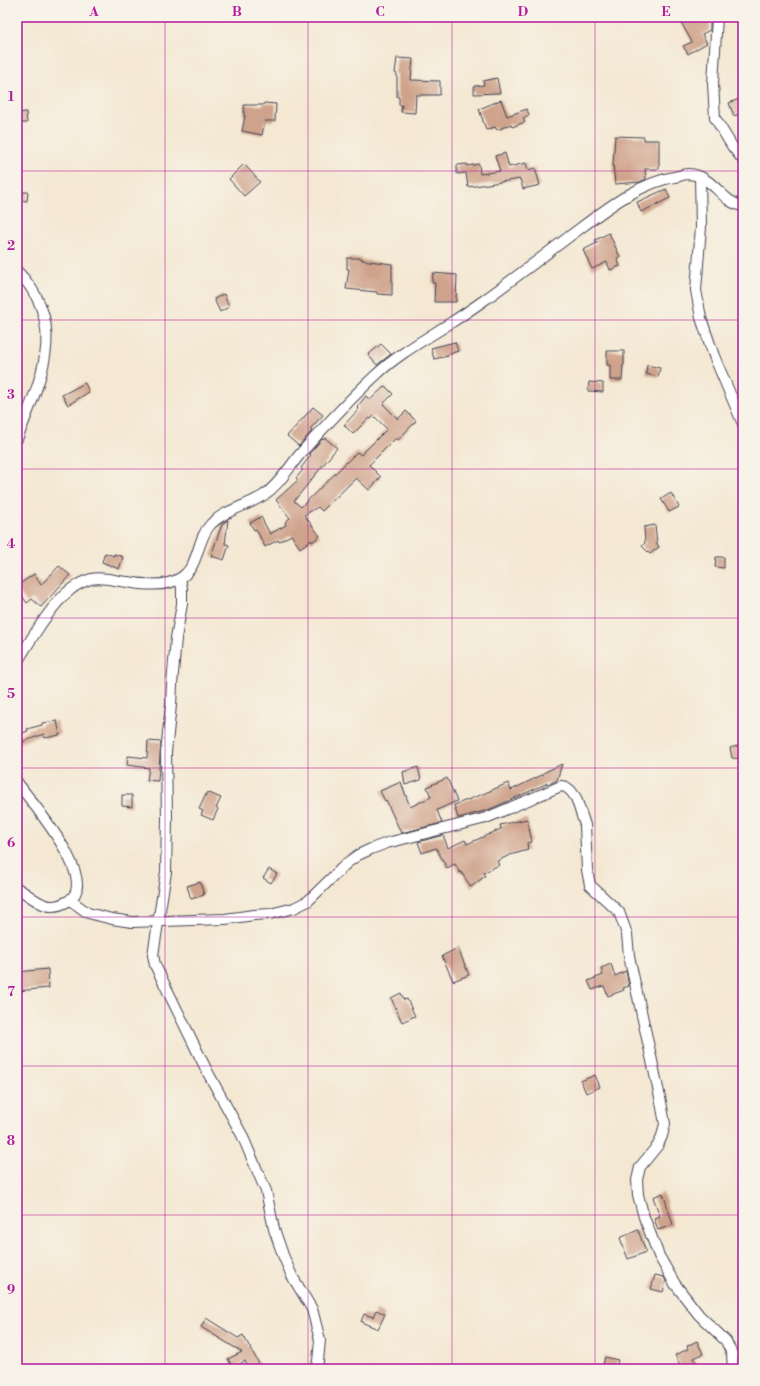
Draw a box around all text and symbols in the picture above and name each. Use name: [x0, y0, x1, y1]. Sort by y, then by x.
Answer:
text: A: [88, 4, 99, 20]
text: B: [232, 4, 242, 20]
text: C: [375, 4, 385, 20]
text: D: [518, 4, 528, 20]
text: E: [661, 4, 671, 20]
text: 1: [8, 89, 15, 105]
text: 2: [7, 238, 15, 254]
text: 3: [7, 387, 15, 403]
text: 4: [7, 536, 16, 552]
text: 5: [7, 686, 15, 702]
text: 6: [7, 835, 15, 851]
text: 7: [7, 984, 15, 1000]
text: 8: [7, 1133, 15, 1149]
text: 9: [7, 1282, 15, 1298]

